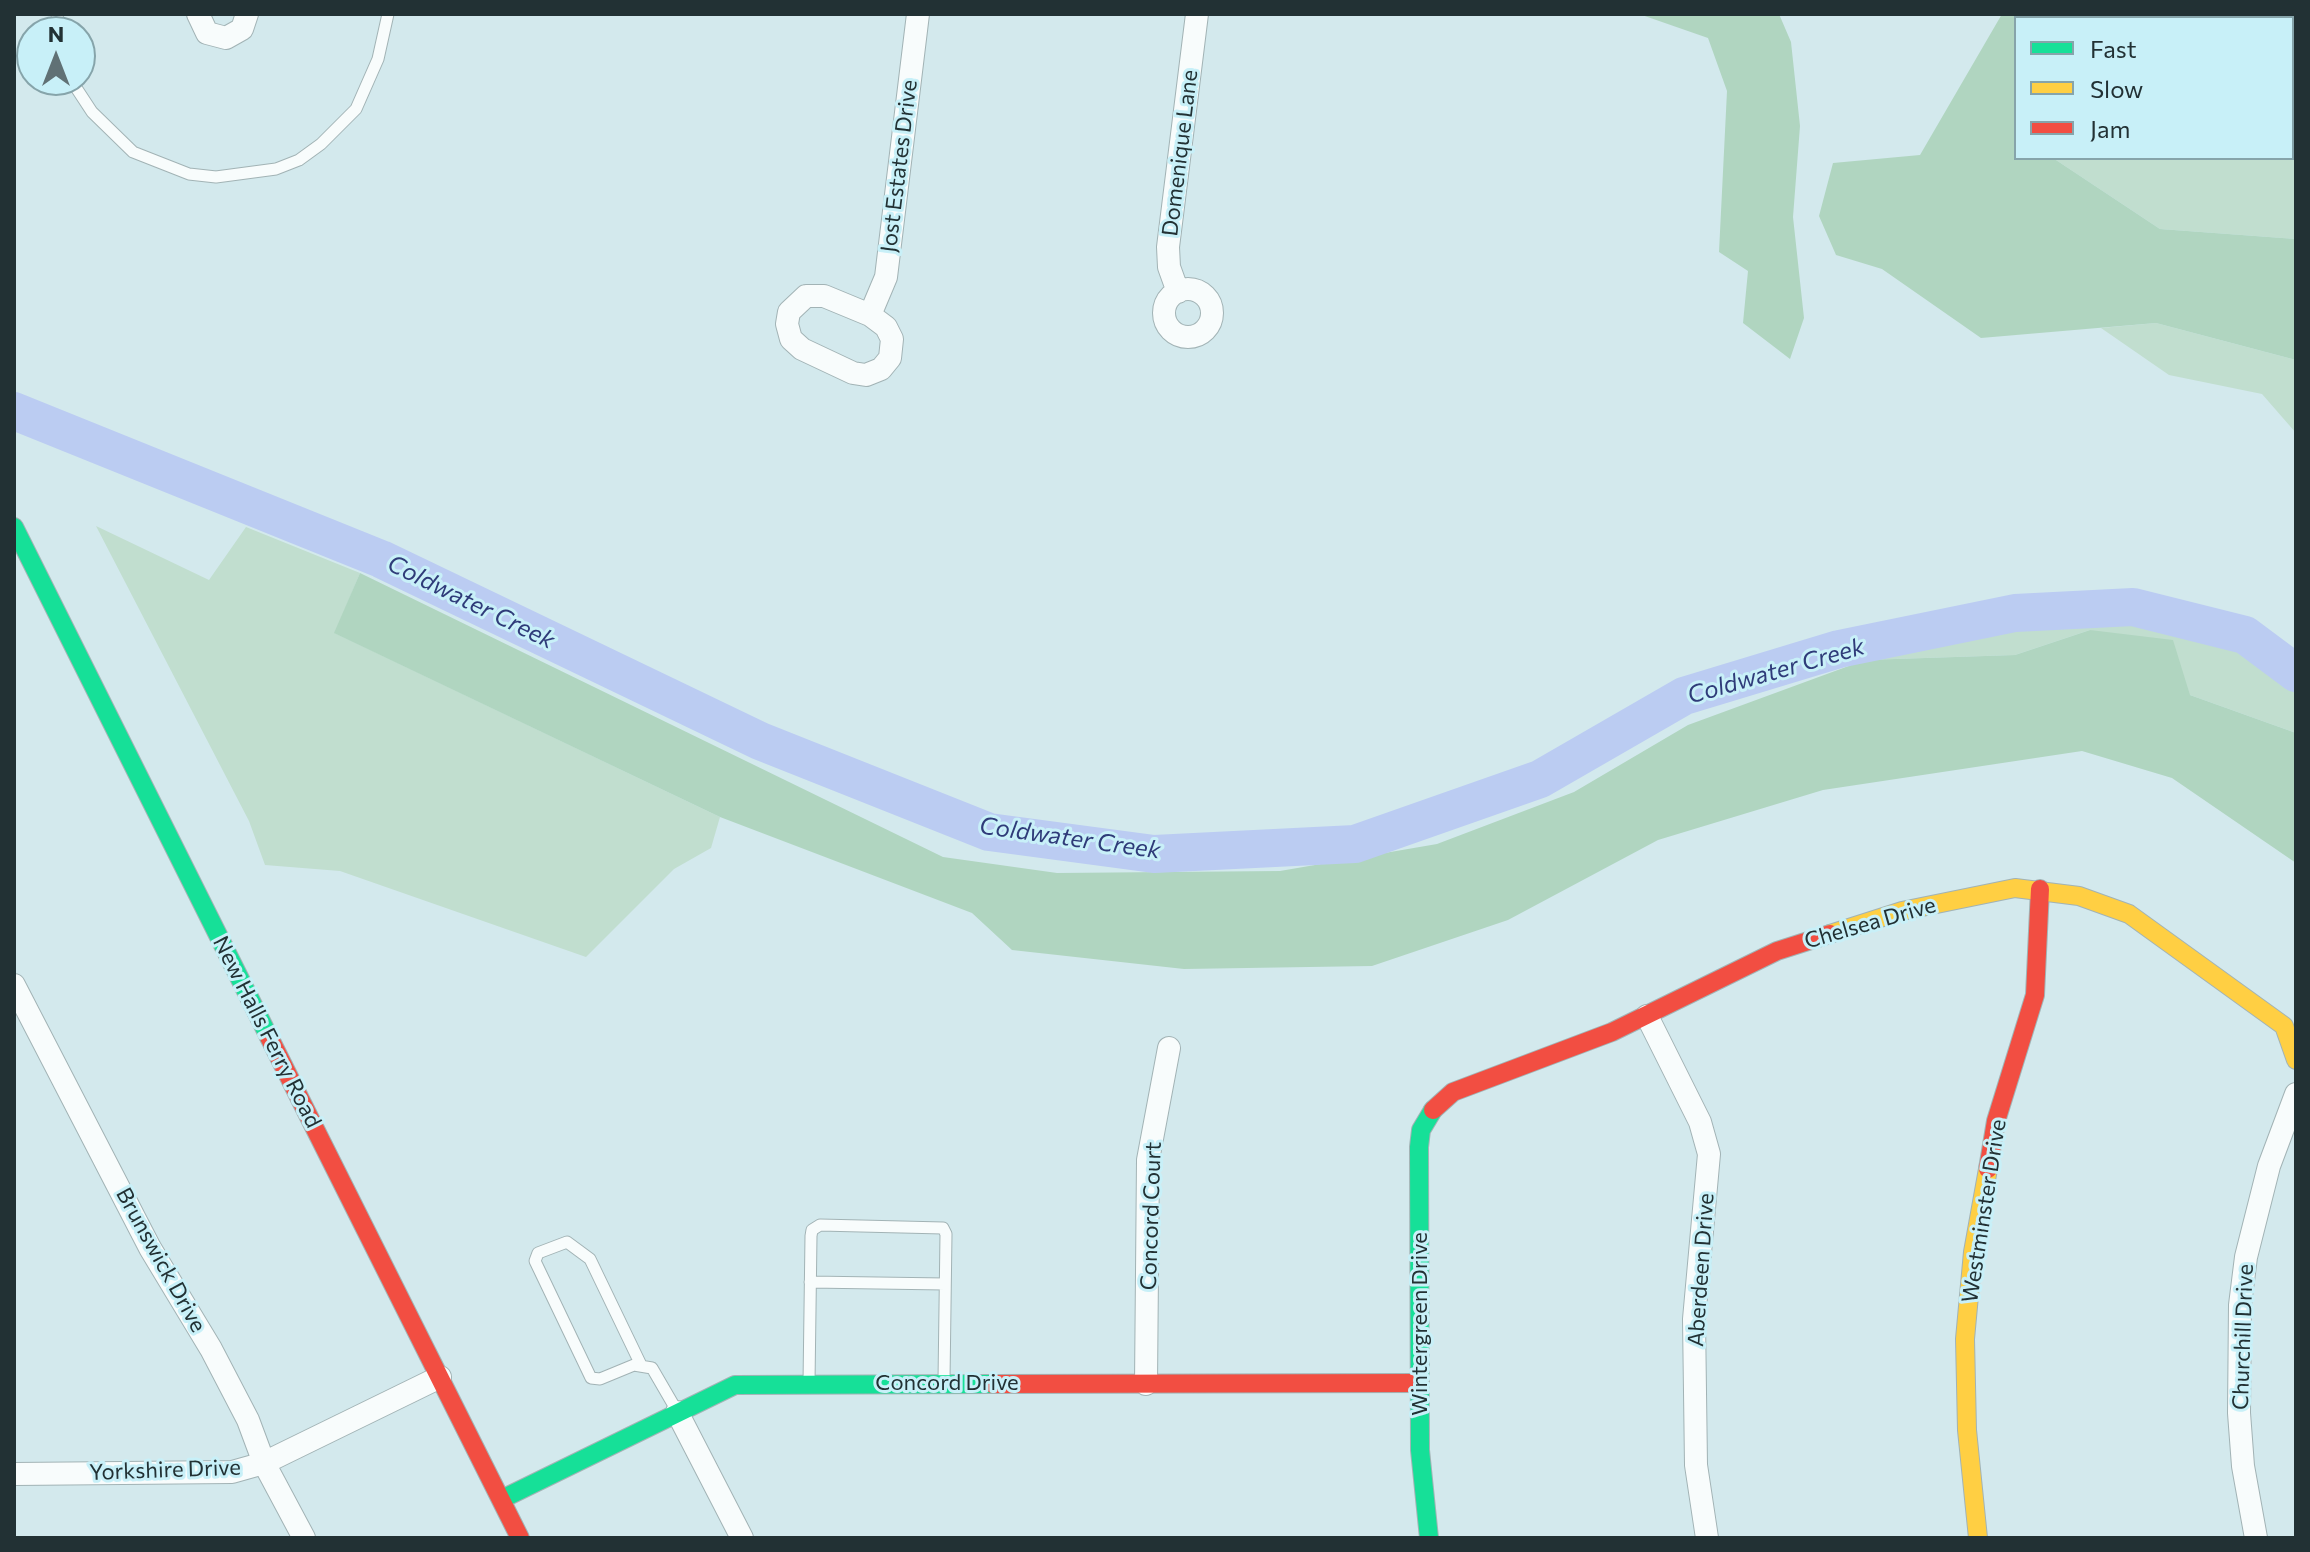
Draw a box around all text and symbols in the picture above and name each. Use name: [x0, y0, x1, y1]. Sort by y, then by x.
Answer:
north arrow: [16, 16, 96, 96]
legend: [2014, 16, 2294, 160]
text: N: [48, 20, 64, 47]
text: Fast: [2090, 34, 2137, 63]
street label: Domenique Lane: [1157, 68, 1203, 238]
text: Slow: [2090, 74, 2143, 103]
street label: Jost Estates Drive: [875, 78, 923, 254]
text: Jam: [2090, 114, 2130, 143]
water label: Coldwater Creek: [383, 549, 559, 655]
water label: Coldwater Creek: [1684, 632, 1868, 710]
water label: Coldwater Creek: [978, 811, 1162, 865]
street label: Chelsea Drive: [1801, 892, 1939, 954]
street label: New Halls Ferry Road: [207, 932, 327, 1132]
street label: Westminster Drive: [1956, 1117, 2012, 1305]
street label: Concord Court: [1135, 1141, 1167, 1291]
street label: Brunswick Drive: [110, 1183, 212, 1337]
street label: Aberdeen Drive: [1682, 1192, 1720, 1348]
street label: Wintergreen Drive: [1407, 1232, 1433, 1416]
street label: Churchill Drive: [2227, 1264, 2259, 1410]
street label: Concord Drive: [875, 1370, 1019, 1396]
street label: Yorkshire Drive: [89, 1454, 241, 1486]

